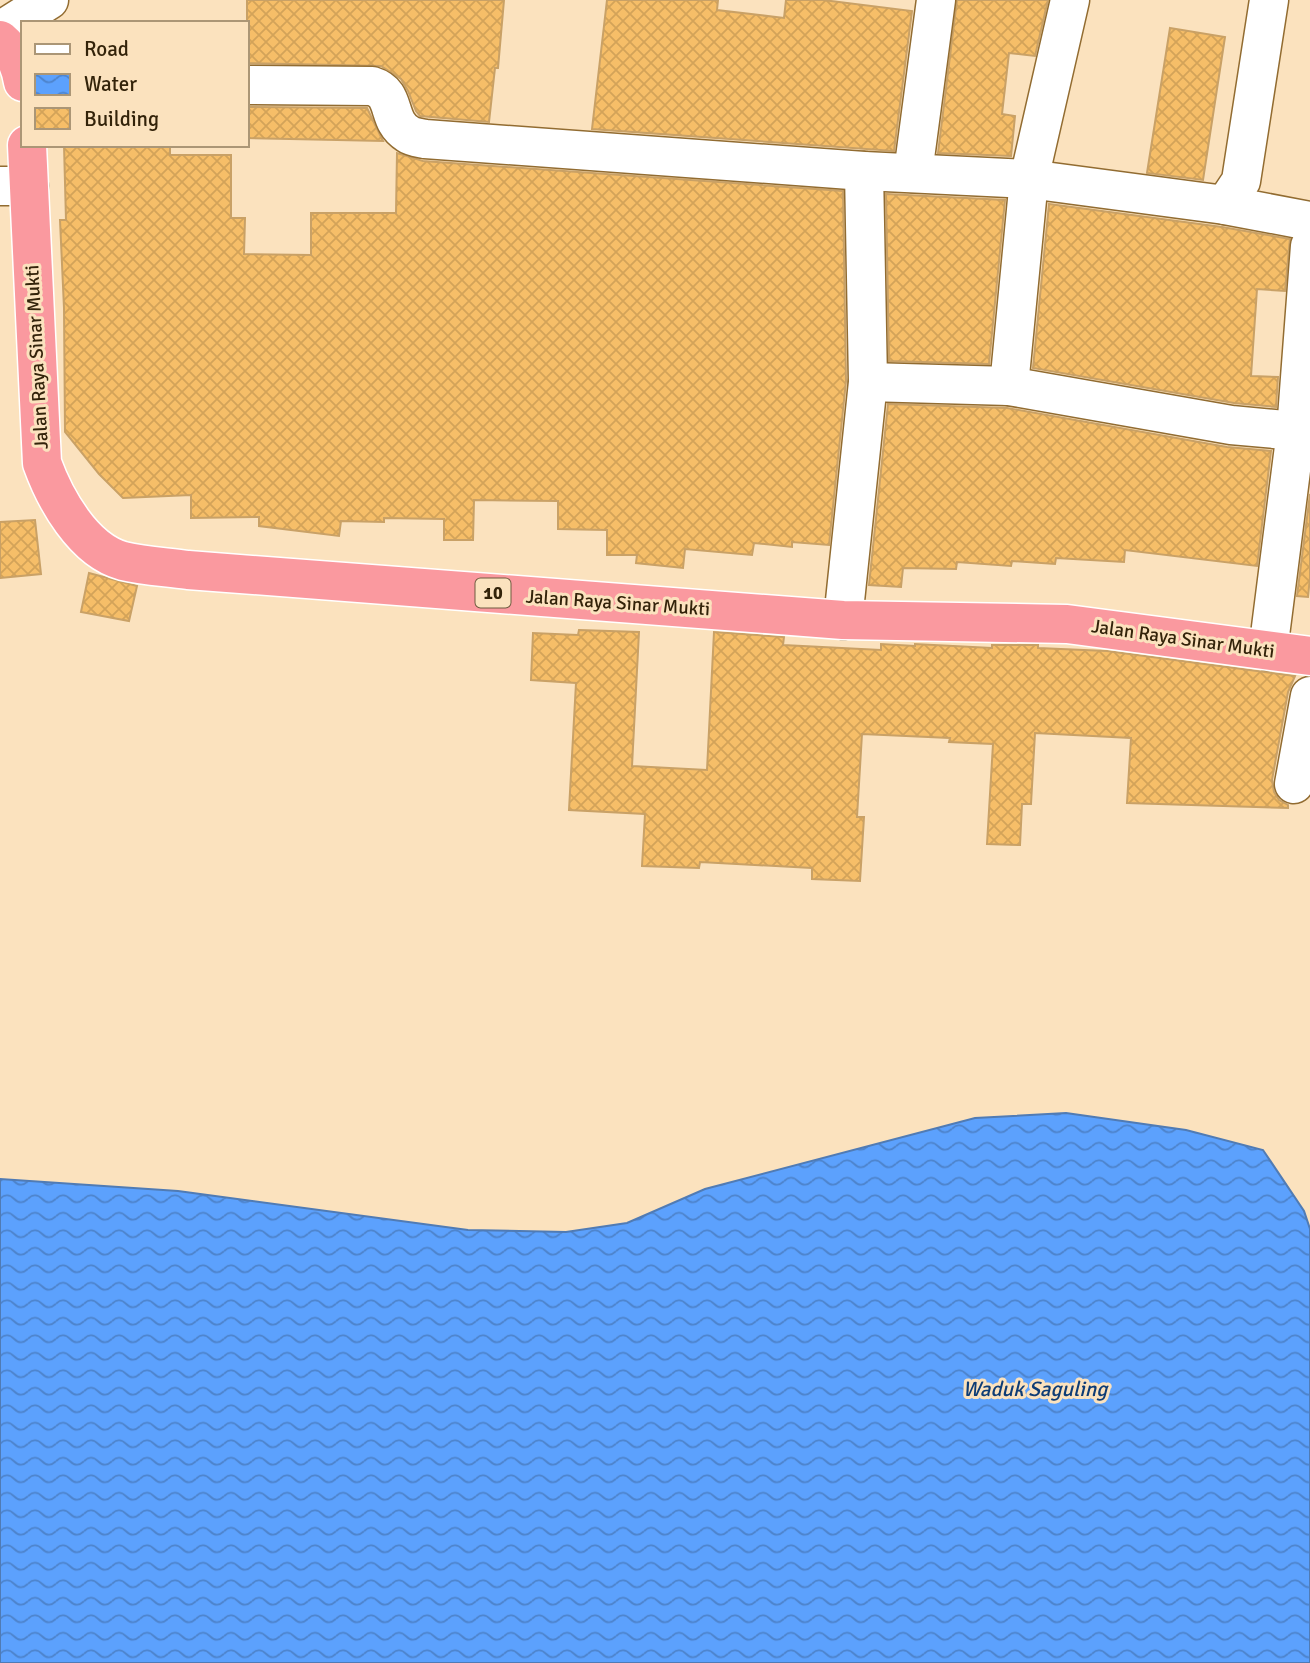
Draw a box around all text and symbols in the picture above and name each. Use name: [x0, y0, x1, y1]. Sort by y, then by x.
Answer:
legend: [21, 21, 248, 147]
text: Road: [84, 36, 129, 62]
text: Water: [84, 71, 137, 97]
text: Building: [84, 106, 159, 132]
street label: Jalan Raya Sinar Mukti: [20, 264, 54, 450]
road number: 10: [476, 578, 510, 608]
street label: Jalan Raya Sinar Mukti: [525, 585, 711, 621]
street label: Jalan Raya Sinar Mukti: [1090, 614, 1276, 664]
water label: Waduk Saguling: [963, 1376, 1109, 1402]

